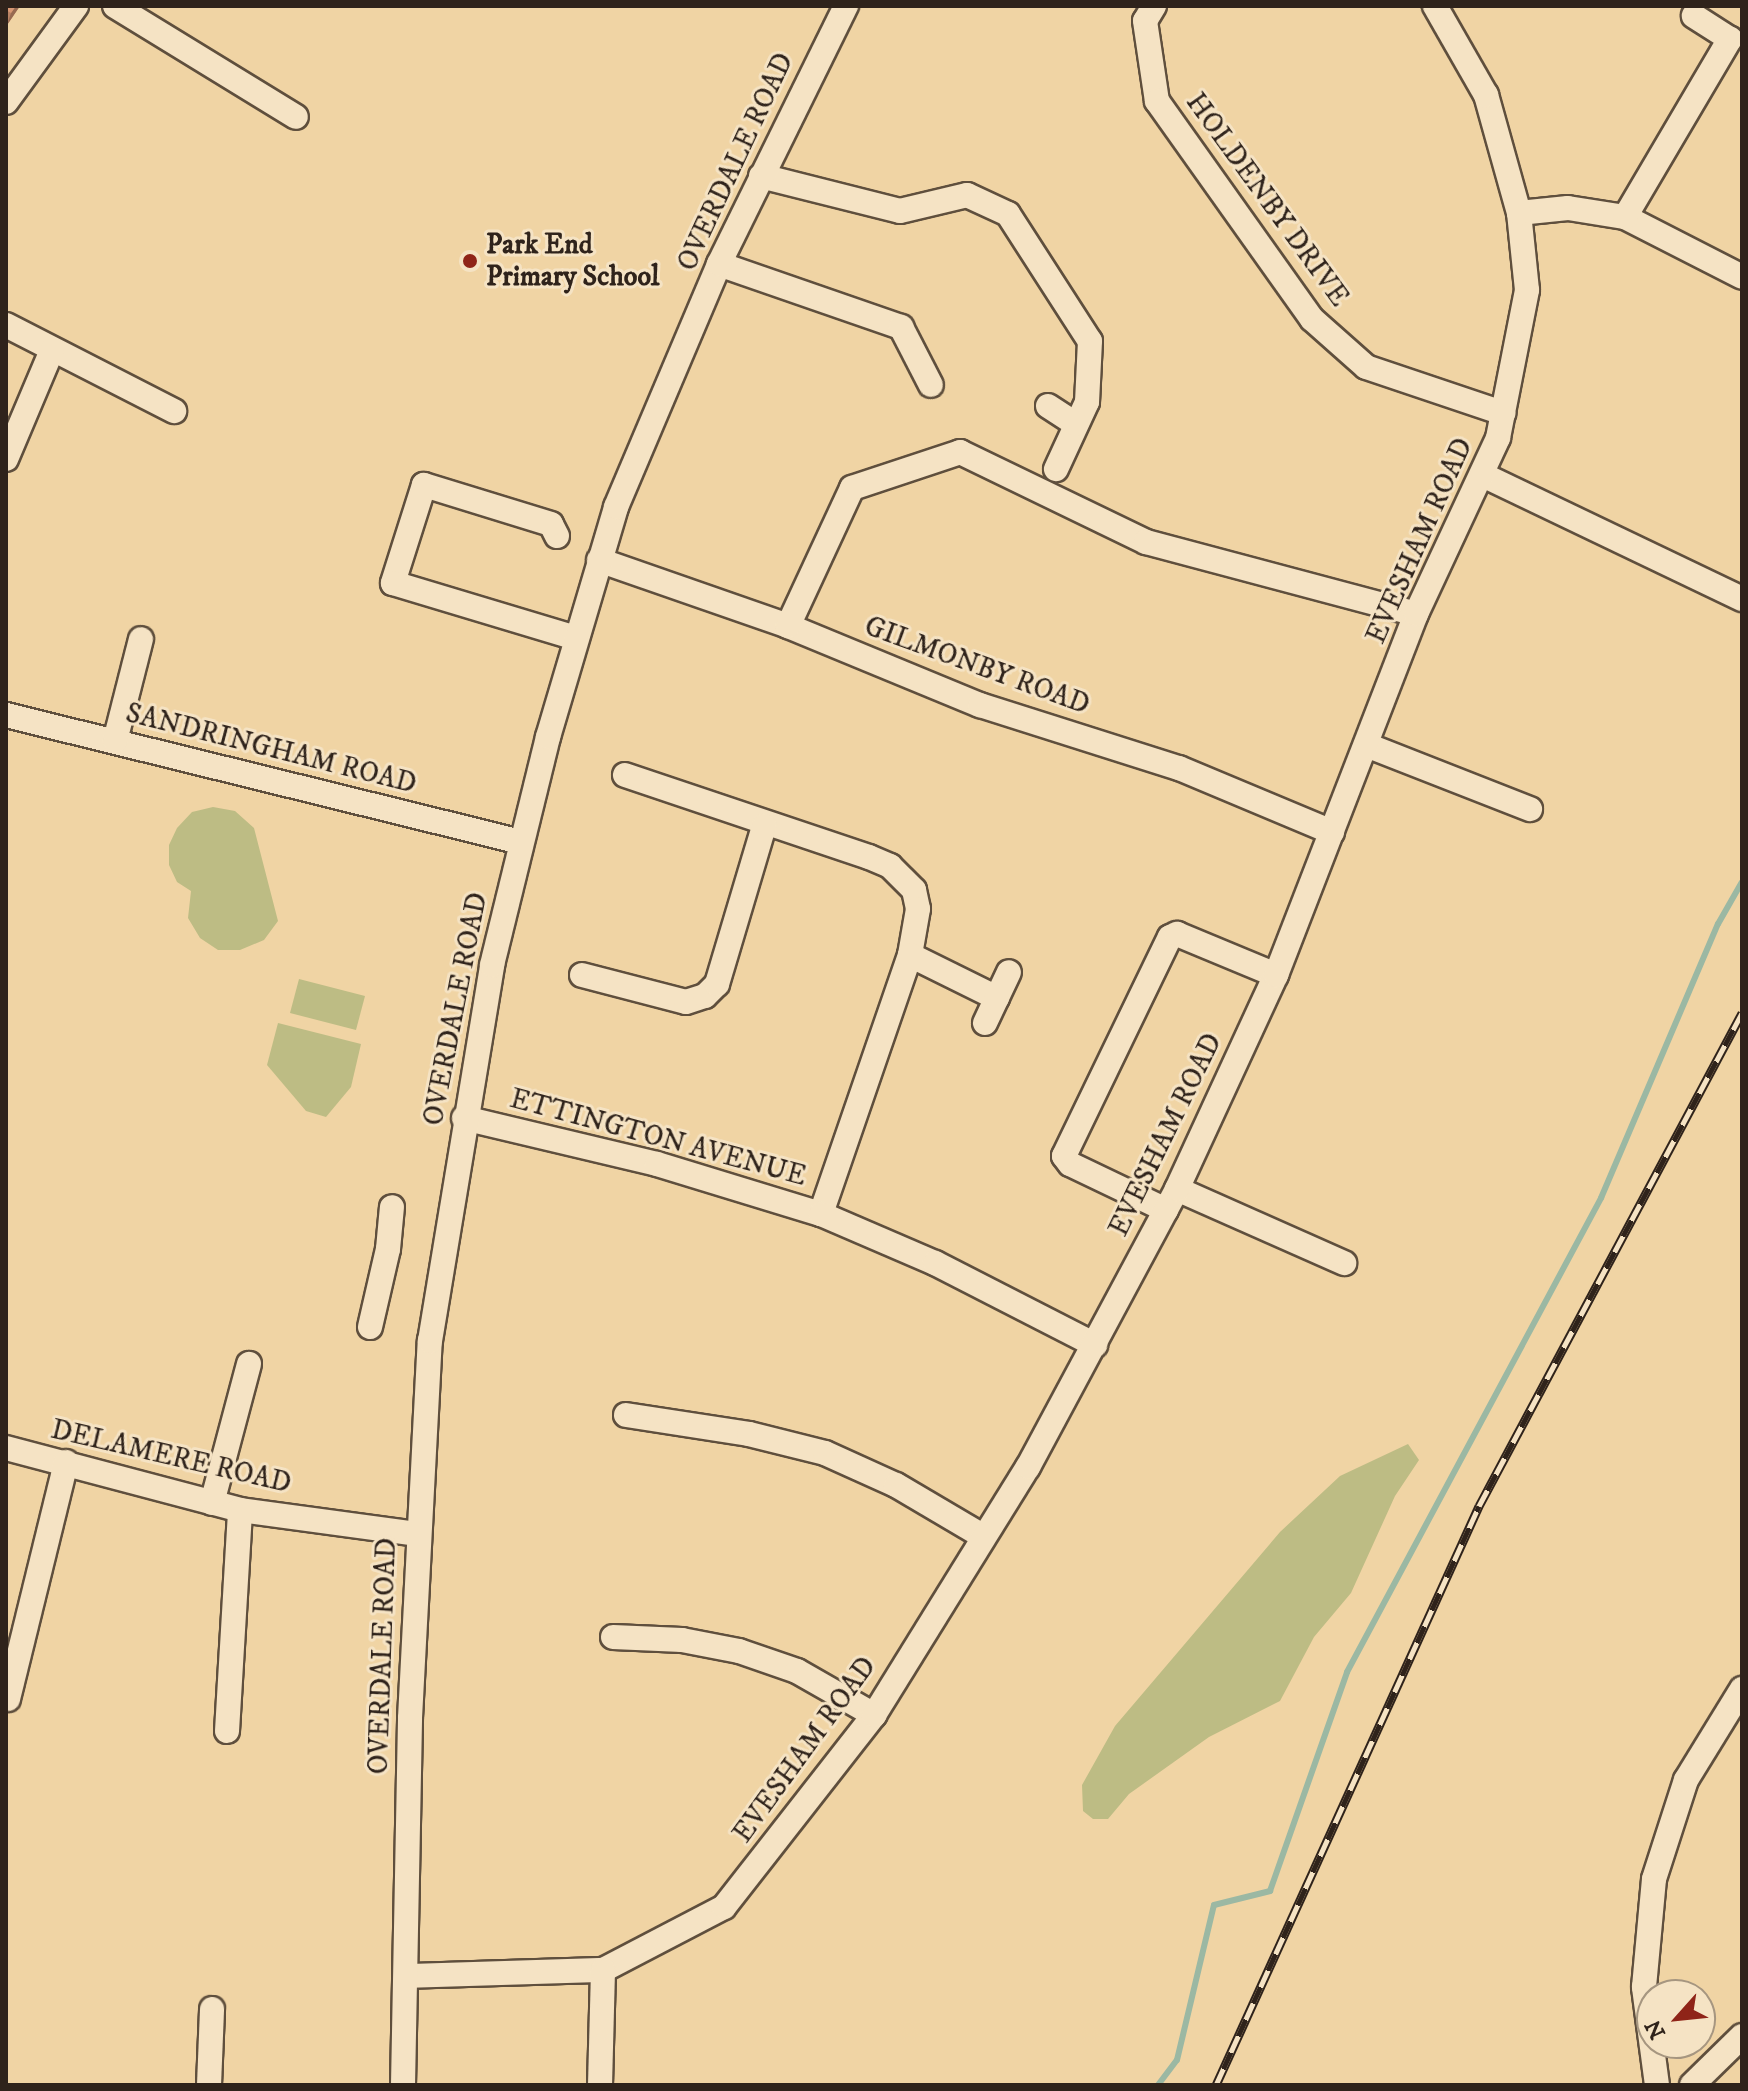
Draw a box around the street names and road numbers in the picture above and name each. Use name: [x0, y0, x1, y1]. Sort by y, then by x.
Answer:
street label: OVERDALE ROAD: [671, 48, 801, 276]
street label: HOLDENBY DRIVE: [1178, 87, 1356, 313]
street label: EVESHAM ROAD: [1360, 433, 1480, 649]
street label: GILMONBY ROAD: [860, 610, 1094, 722]
street label: SANDRINGHAM ROAD: [122, 697, 420, 801]
street label: OVERDALE ROAD: [417, 890, 495, 1128]
street label: EVESHAM ROAD: [1102, 1028, 1230, 1242]
street label: ETTINGTON AVENUE: [506, 1082, 810, 1194]
street label: DELAMERE ROAD: [48, 1413, 294, 1501]
street label: OVERDALE ROAD: [362, 1537, 404, 1775]
street label: EVESHAM ROAD: [726, 1650, 884, 1850]

